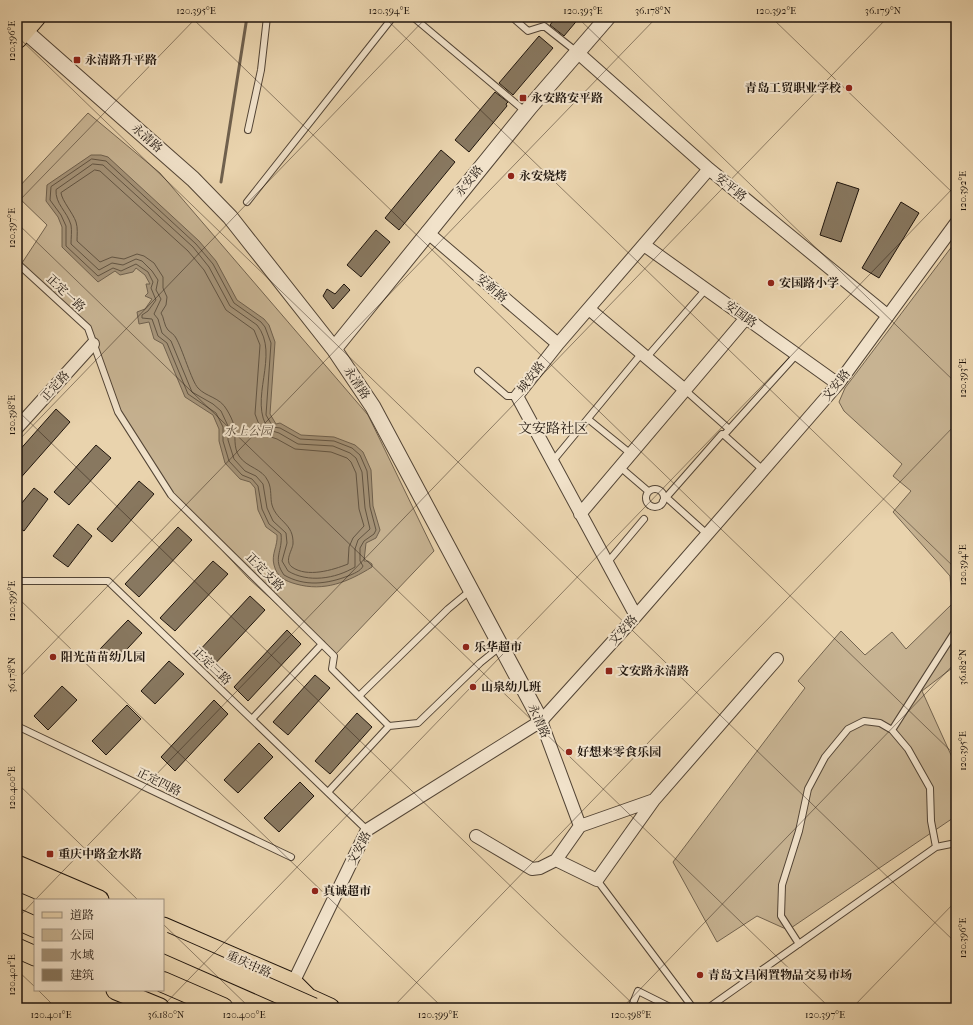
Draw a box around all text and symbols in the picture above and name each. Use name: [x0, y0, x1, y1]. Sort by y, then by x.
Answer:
text: 120.395°E: [176, 5, 216, 17]
text: 120.394°E: [368, 5, 410, 17]
text: 120.393°E: [563, 5, 603, 17]
text: 36.178°N: [635, 5, 671, 17]
text: 120.392°E: [756, 5, 796, 17]
text: 36.179°N: [865, 5, 902, 17]
text: 120.396°E: [6, 21, 18, 61]
place label: 永清路升平路: [85, 53, 157, 67]
marker: 永清路升平路: [72, 55, 82, 65]
place label: 青岛工贸职业学校: [745, 81, 841, 95]
marker: 青岛工贸职业学校: [844, 83, 854, 93]
place label: 永安路安平路: [531, 91, 603, 105]
marker: 永安路安平路: [518, 93, 528, 103]
street label: 永清路: [129, 121, 165, 155]
street label: 永安路: [452, 163, 486, 199]
place label: 永安烧烤: [519, 169, 567, 183]
street label: 安平路: [713, 170, 749, 204]
marker: 永安烧烤: [506, 171, 516, 181]
text: 120.392°E: [957, 171, 969, 211]
text: 120.397°E: [6, 208, 18, 248]
street label: 安新路: [474, 271, 510, 305]
street label: 正定一路: [44, 272, 88, 314]
place label: 安国路小学: [779, 276, 839, 290]
marker: 安国路小学: [766, 278, 776, 288]
street label: 安国路: [722, 298, 760, 330]
text: 120.393°E: [957, 358, 969, 398]
street label: 城安路: [514, 359, 548, 395]
street label: 永清路: [341, 364, 373, 402]
street label: 文安路: [819, 367, 853, 403]
street label: 正定路: [38, 368, 72, 404]
text: 120.398°E: [6, 395, 18, 435]
district label: 文安路社区: [518, 420, 588, 437]
park label: 水上公园: [224, 424, 274, 438]
text: 120.394°E: [957, 544, 969, 586]
street label: 正定支路: [243, 550, 287, 594]
text: 120.399°E: [6, 581, 18, 621]
street label: 文安路: [606, 612, 640, 648]
place label: 乐华超市: [474, 640, 522, 654]
marker: 乐华超市: [461, 642, 471, 652]
street label: 正定三路: [190, 644, 234, 688]
text: 36.182°N: [957, 648, 969, 685]
place label: 阳光苗苗幼儿园: [61, 650, 145, 664]
marker: 阳光苗苗幼儿园: [48, 652, 58, 662]
text: 36.178°N: [6, 657, 18, 693]
place label: 文安路永清路: [617, 664, 689, 678]
marker: 文安路永清路: [604, 666, 614, 676]
place label: 山泉幼儿班: [481, 680, 542, 694]
marker: 山泉幼儿班: [468, 682, 478, 692]
street label: 永清路: [525, 702, 553, 740]
text: 120.395°E: [957, 731, 969, 771]
place label: 好想来零食乐园: [577, 745, 661, 759]
marker: 好想来零食乐园: [564, 747, 574, 757]
street label: 正定四路: [134, 765, 184, 799]
text: 120.400°E: [6, 766, 18, 810]
street label: 文安路: [344, 829, 374, 867]
place label: 重庆中路金水路: [58, 847, 142, 861]
marker: 重庆中路金水路: [45, 849, 55, 859]
place label: 真诚超市: [323, 884, 371, 898]
marker: 真诚超市: [310, 886, 320, 896]
legend: [34, 899, 164, 991]
text: 道路: [70, 908, 94, 922]
text: 120.396°E: [957, 918, 969, 958]
text: 公园: [70, 928, 94, 942]
text: 水域: [70, 948, 94, 962]
street label: 重庆中路: [224, 948, 274, 980]
text: 120.401°E: [6, 954, 18, 996]
text: 建筑: [70, 968, 94, 982]
place label: 青岛文昌闲置物品交易市场: [708, 968, 852, 982]
marker: 青岛文昌闲置物品交易市场: [695, 970, 705, 980]
text: 120.401°E: [30, 1009, 72, 1021]
text: 36.180°N: [148, 1009, 185, 1021]
text: 120.400°E: [222, 1009, 266, 1021]
text: 120.399°E: [418, 1009, 458, 1021]
text: 120.398°E: [611, 1009, 651, 1021]
text: 120.397°E: [805, 1009, 845, 1021]

